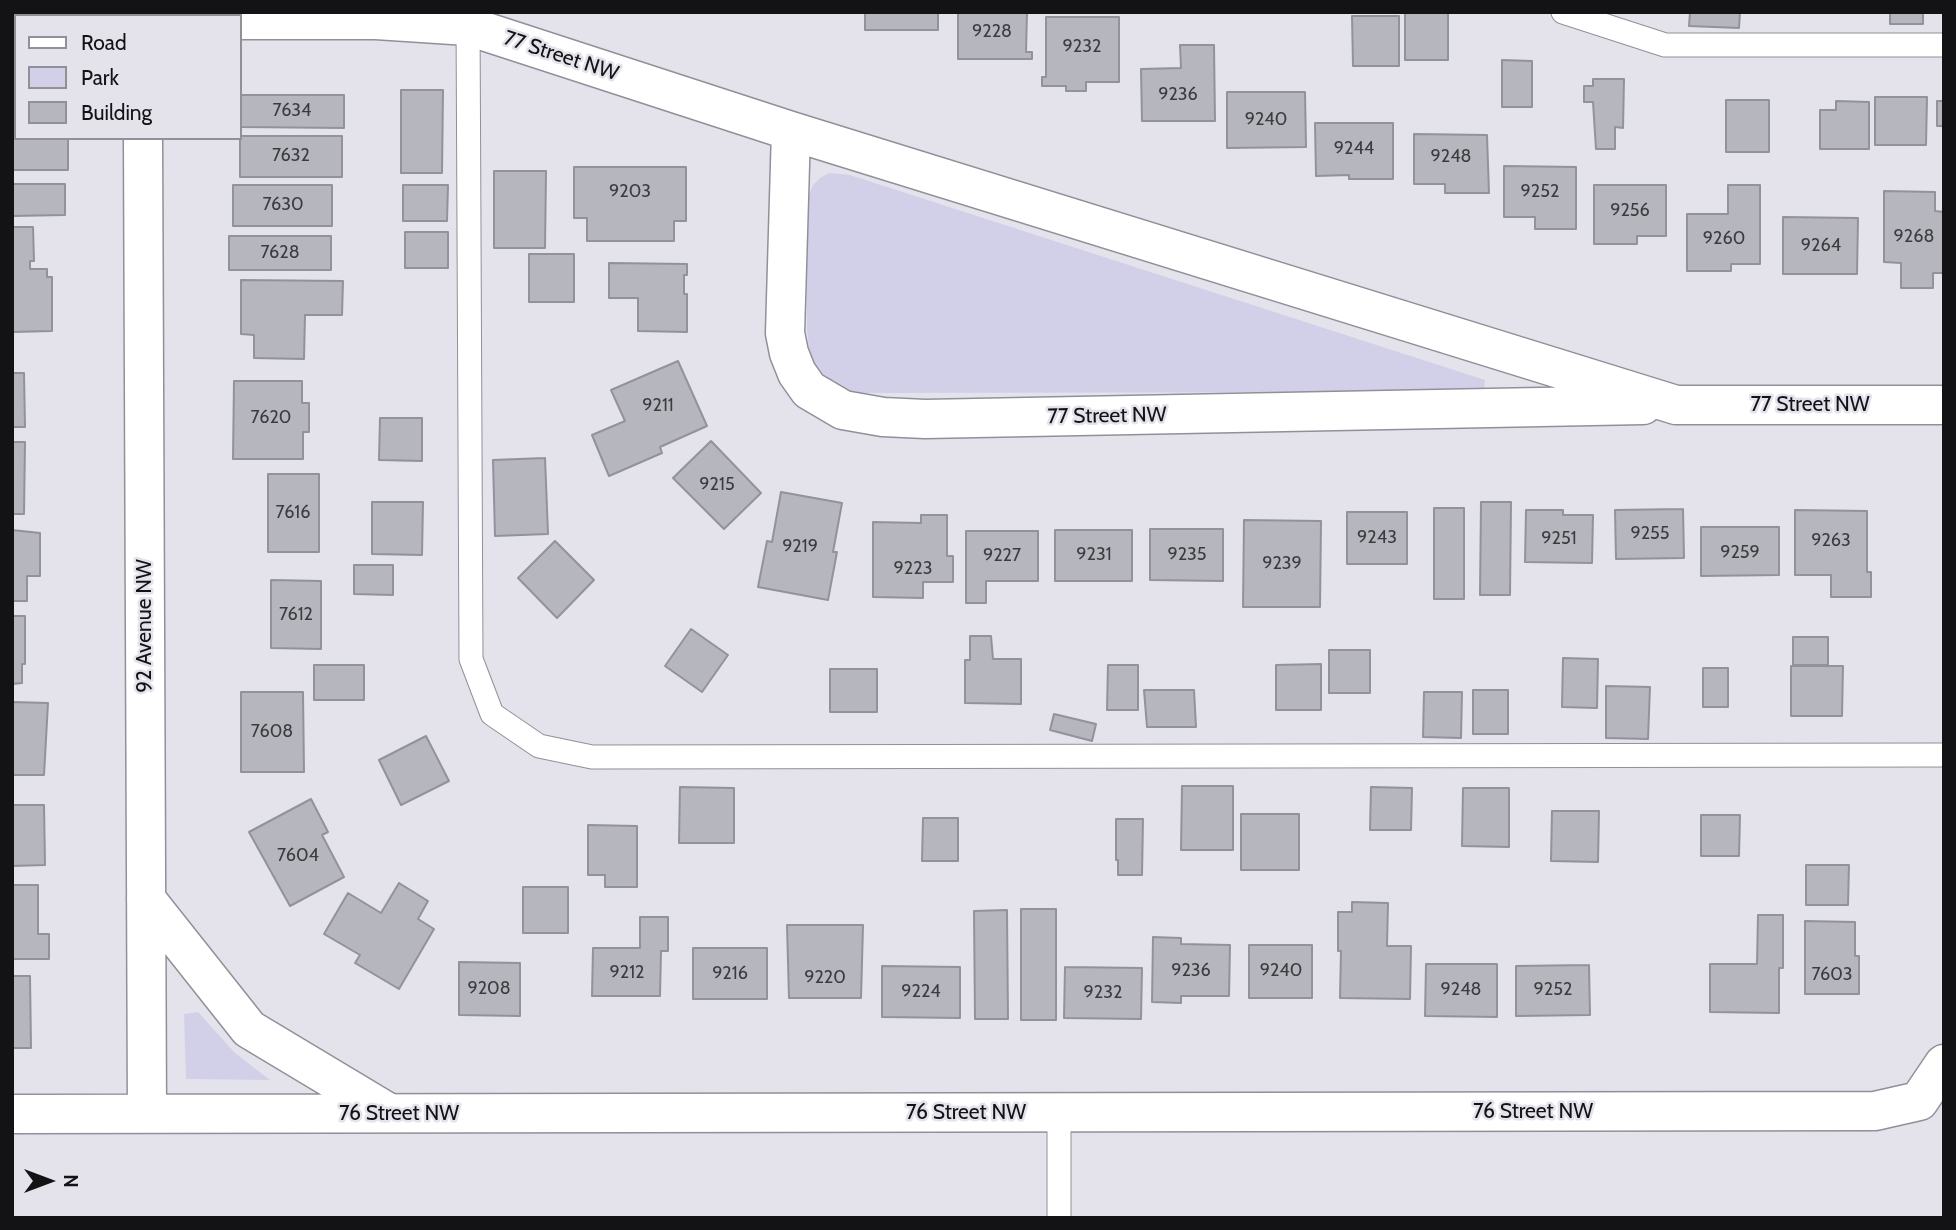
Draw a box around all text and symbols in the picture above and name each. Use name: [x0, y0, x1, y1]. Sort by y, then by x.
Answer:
legend: [14, 14, 242, 140]
house number: 9228: [972, 21, 1012, 43]
street label: 77 Street NW: [500, 26, 622, 86]
text: Road: [81, 30, 127, 55]
house number: 9232: [1063, 36, 1101, 58]
text: Park: [81, 65, 119, 90]
house number: 9236: [1158, 84, 1198, 106]
text: Building: [81, 100, 152, 125]
house number: 7634: [273, 100, 311, 122]
house number: 9240: [1245, 109, 1287, 131]
house number: 9244: [1334, 138, 1374, 160]
house number: 7632: [272, 145, 310, 167]
house number: 9248: [1431, 146, 1471, 168]
house number: 9203: [609, 181, 651, 203]
house number: 9252: [1521, 181, 1559, 203]
house number: 7630: [262, 194, 304, 216]
house number: 9256: [1610, 200, 1650, 222]
house number: 9268: [1894, 226, 1934, 248]
house number: 9260: [1703, 228, 1745, 250]
house number: 9264: [1801, 235, 1841, 257]
house number: 7628: [260, 242, 300, 264]
street label: 77 Street NW: [1750, 392, 1870, 418]
house number: 9211: [642, 395, 674, 417]
street label: 77 Street NW: [1047, 402, 1167, 430]
house number: 7620: [251, 407, 291, 429]
house number: 9215: [699, 474, 735, 496]
house number: 7616: [276, 502, 310, 524]
house number: 9255: [1630, 523, 1670, 545]
house number: 9243: [1357, 527, 1397, 549]
house number: 9251: [1541, 528, 1577, 550]
house number: 9263: [1811, 530, 1851, 552]
house number: 9219: [782, 536, 818, 558]
house number: 9259: [1720, 542, 1760, 564]
house number: 9231: [1076, 544, 1112, 566]
house number: 9235: [1167, 544, 1207, 566]
house number: 9227: [983, 545, 1021, 567]
house number: 9239: [1262, 553, 1302, 575]
house number: 9223: [894, 558, 932, 580]
street label: 92 Avenue NW: [132, 559, 158, 693]
house number: 7612: [279, 604, 313, 626]
house number: 7608: [251, 721, 293, 743]
house number: 7604: [277, 845, 319, 867]
house number: 9236: [1171, 960, 1211, 982]
house number: 9240: [1260, 960, 1302, 982]
house number: 9212: [610, 962, 644, 984]
house number: 9216: [712, 963, 748, 985]
house number: 7603: [1811, 964, 1853, 986]
house number: 9220: [804, 967, 846, 989]
house number: 9208: [467, 978, 511, 1000]
house number: 9248: [1441, 979, 1481, 1001]
house number: 9252: [1534, 979, 1572, 1001]
house number: 9224: [901, 981, 941, 1003]
house number: 9232: [1084, 982, 1122, 1004]
street label: 76 Street NW: [1473, 1099, 1593, 1125]
street label: 76 Street NW: [906, 1100, 1026, 1126]
street label: 76 Street NW: [339, 1101, 459, 1127]
north arrow: [14, 1146, 84, 1216]
text: N: [59, 1174, 82, 1188]

